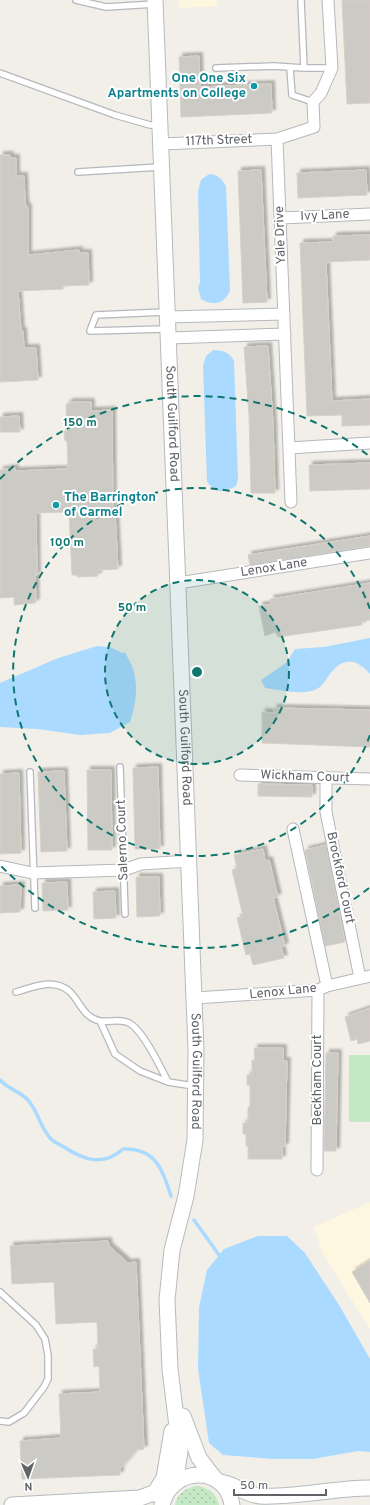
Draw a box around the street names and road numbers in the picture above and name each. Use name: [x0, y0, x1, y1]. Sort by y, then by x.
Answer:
street label: 117th Street: [185, 132, 253, 150]
street label: Yale Drive: [272, 205, 290, 265]
street label: Ivy Lane: [300, 207, 350, 225]
street label: South Guilford Road: [161, 365, 182, 482]
street label: Lenox Lane: [239, 555, 309, 581]
street label: South Guilford Road: [174, 689, 194, 806]
street label: Wickham Court: [260, 767, 350, 787]
street label: Salerno Court: [114, 799, 132, 881]
street label: Brockford Court: [322, 831, 358, 926]
street label: Lenox Lane: [249, 981, 317, 1003]
street label: South Guilford Road: [187, 1013, 204, 1130]
street label: Beckham Court: [310, 1034, 326, 1126]

